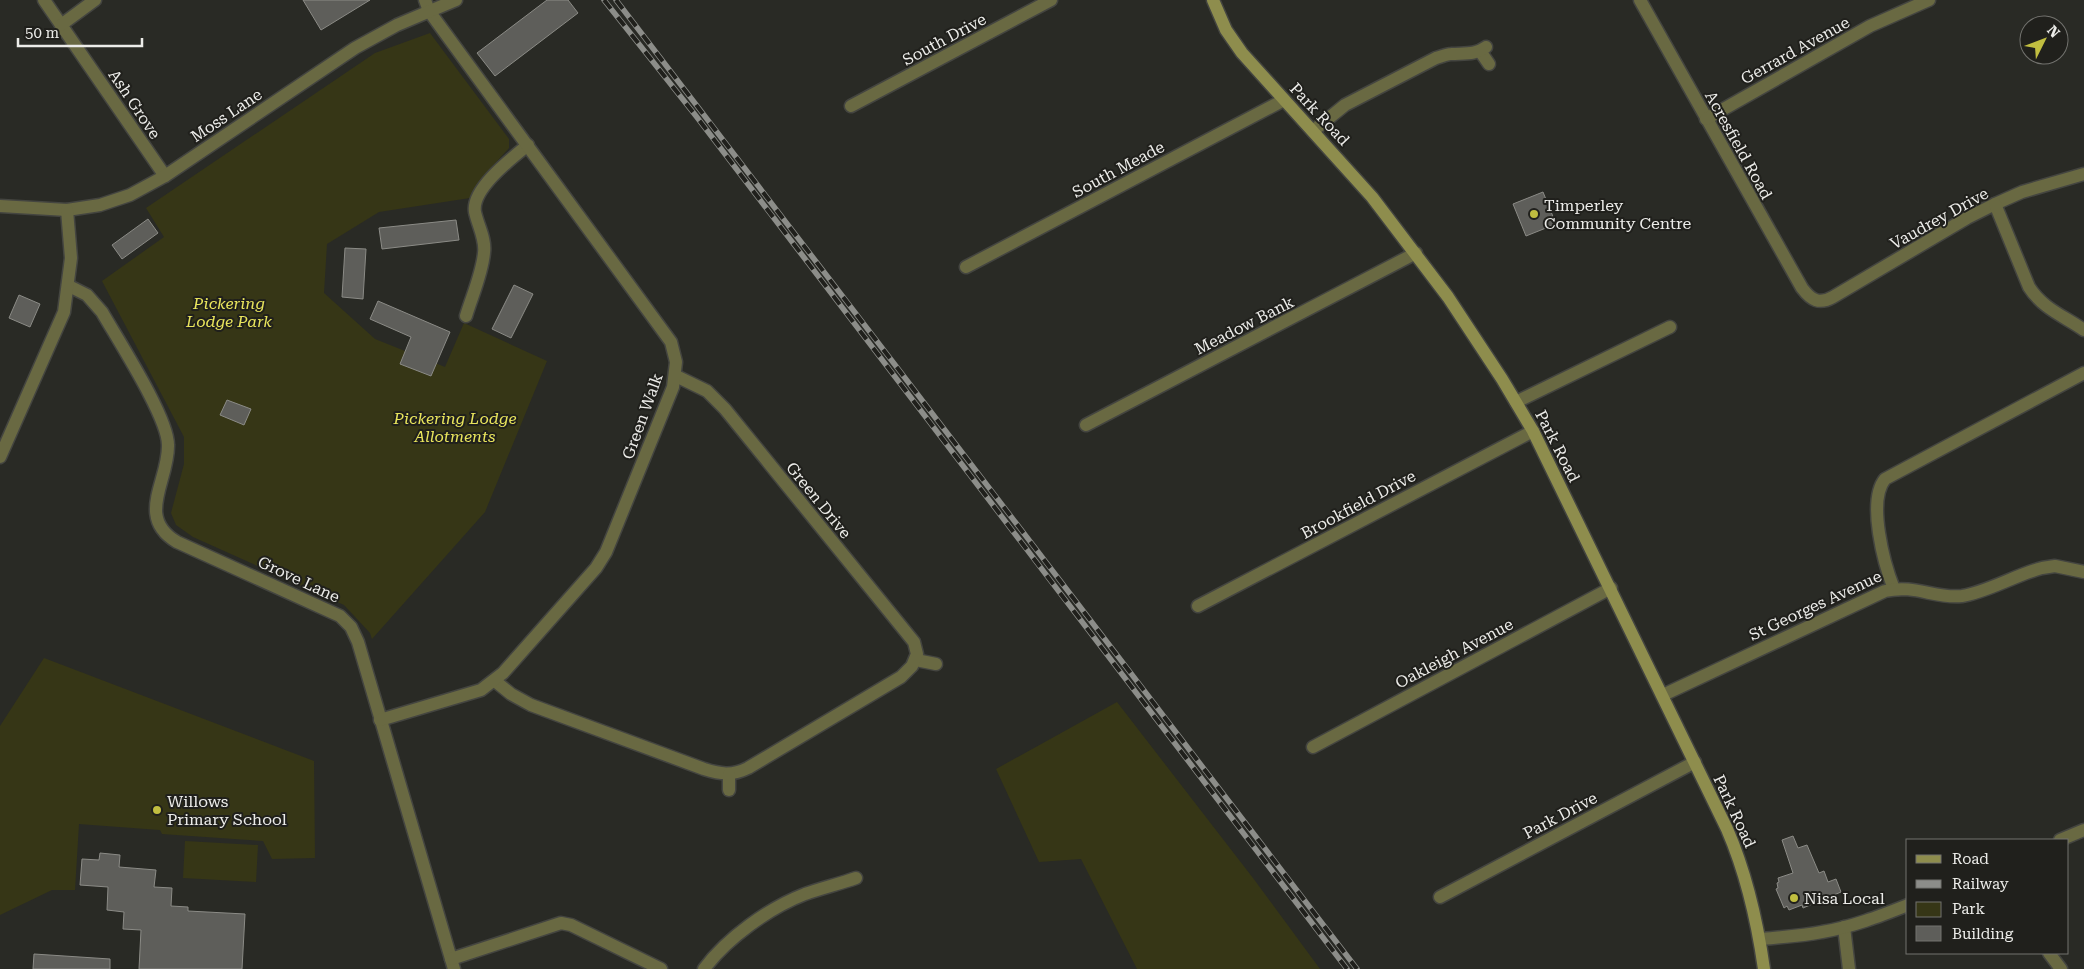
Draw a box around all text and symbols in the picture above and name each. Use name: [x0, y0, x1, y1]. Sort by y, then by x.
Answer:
street label: South Drive: [899, 9, 990, 69]
street label: Gerrard Avenue: [1738, 13, 1853, 88]
scale bar: [18, 15, 141, 47]
north arrow: [2019, 15, 2069, 65]
text: N: [2044, 22, 2063, 41]
text: 50 m: [25, 24, 60, 42]
street label: Ash Grove: [104, 66, 165, 143]
street label: Park Road: [1286, 79, 1353, 150]
street label: Moss Lane: [187, 85, 266, 146]
street label: Acresfield Road: [1701, 88, 1776, 203]
street label: South Meade: [1069, 137, 1168, 202]
street label: Vaudrey Drive: [1887, 184, 1992, 253]
place label: Timperley Community Centre: [1544, 196, 1691, 233]
marker: Timperley Community Centre: [1528, 208, 1540, 220]
street label: Meadow Bank: [1191, 292, 1297, 359]
park label: Pickering Lodge Park: [185, 294, 272, 331]
street label: Green Walk: [618, 370, 667, 462]
street label: Park Road: [1531, 407, 1584, 486]
park label: Pickering Lodge Allotments: [392, 409, 517, 446]
street label: Green Drive: [782, 458, 855, 542]
street label: Brookfield Drive: [1298, 466, 1419, 543]
street label: Grove Lane: [255, 552, 343, 607]
street label: St Georges Avenue: [1746, 566, 1885, 645]
street label: Oakleigh Avenue: [1392, 614, 1517, 693]
street label: Park Road: [1709, 772, 1760, 851]
street label: Park Drive: [1520, 788, 1601, 843]
place label: Willows Primary School: [167, 792, 287, 829]
marker: Willows Primary School: [151, 804, 163, 816]
legend: [1906, 839, 2069, 954]
text: Road: [1952, 850, 1989, 868]
text: Railway: [1952, 875, 2009, 893]
place label: Nisa Local: [1804, 889, 1885, 908]
marker: Nisa Local: [1788, 892, 1800, 904]
text: Park: [1952, 900, 1986, 918]
text: Building: [1952, 925, 2014, 943]

